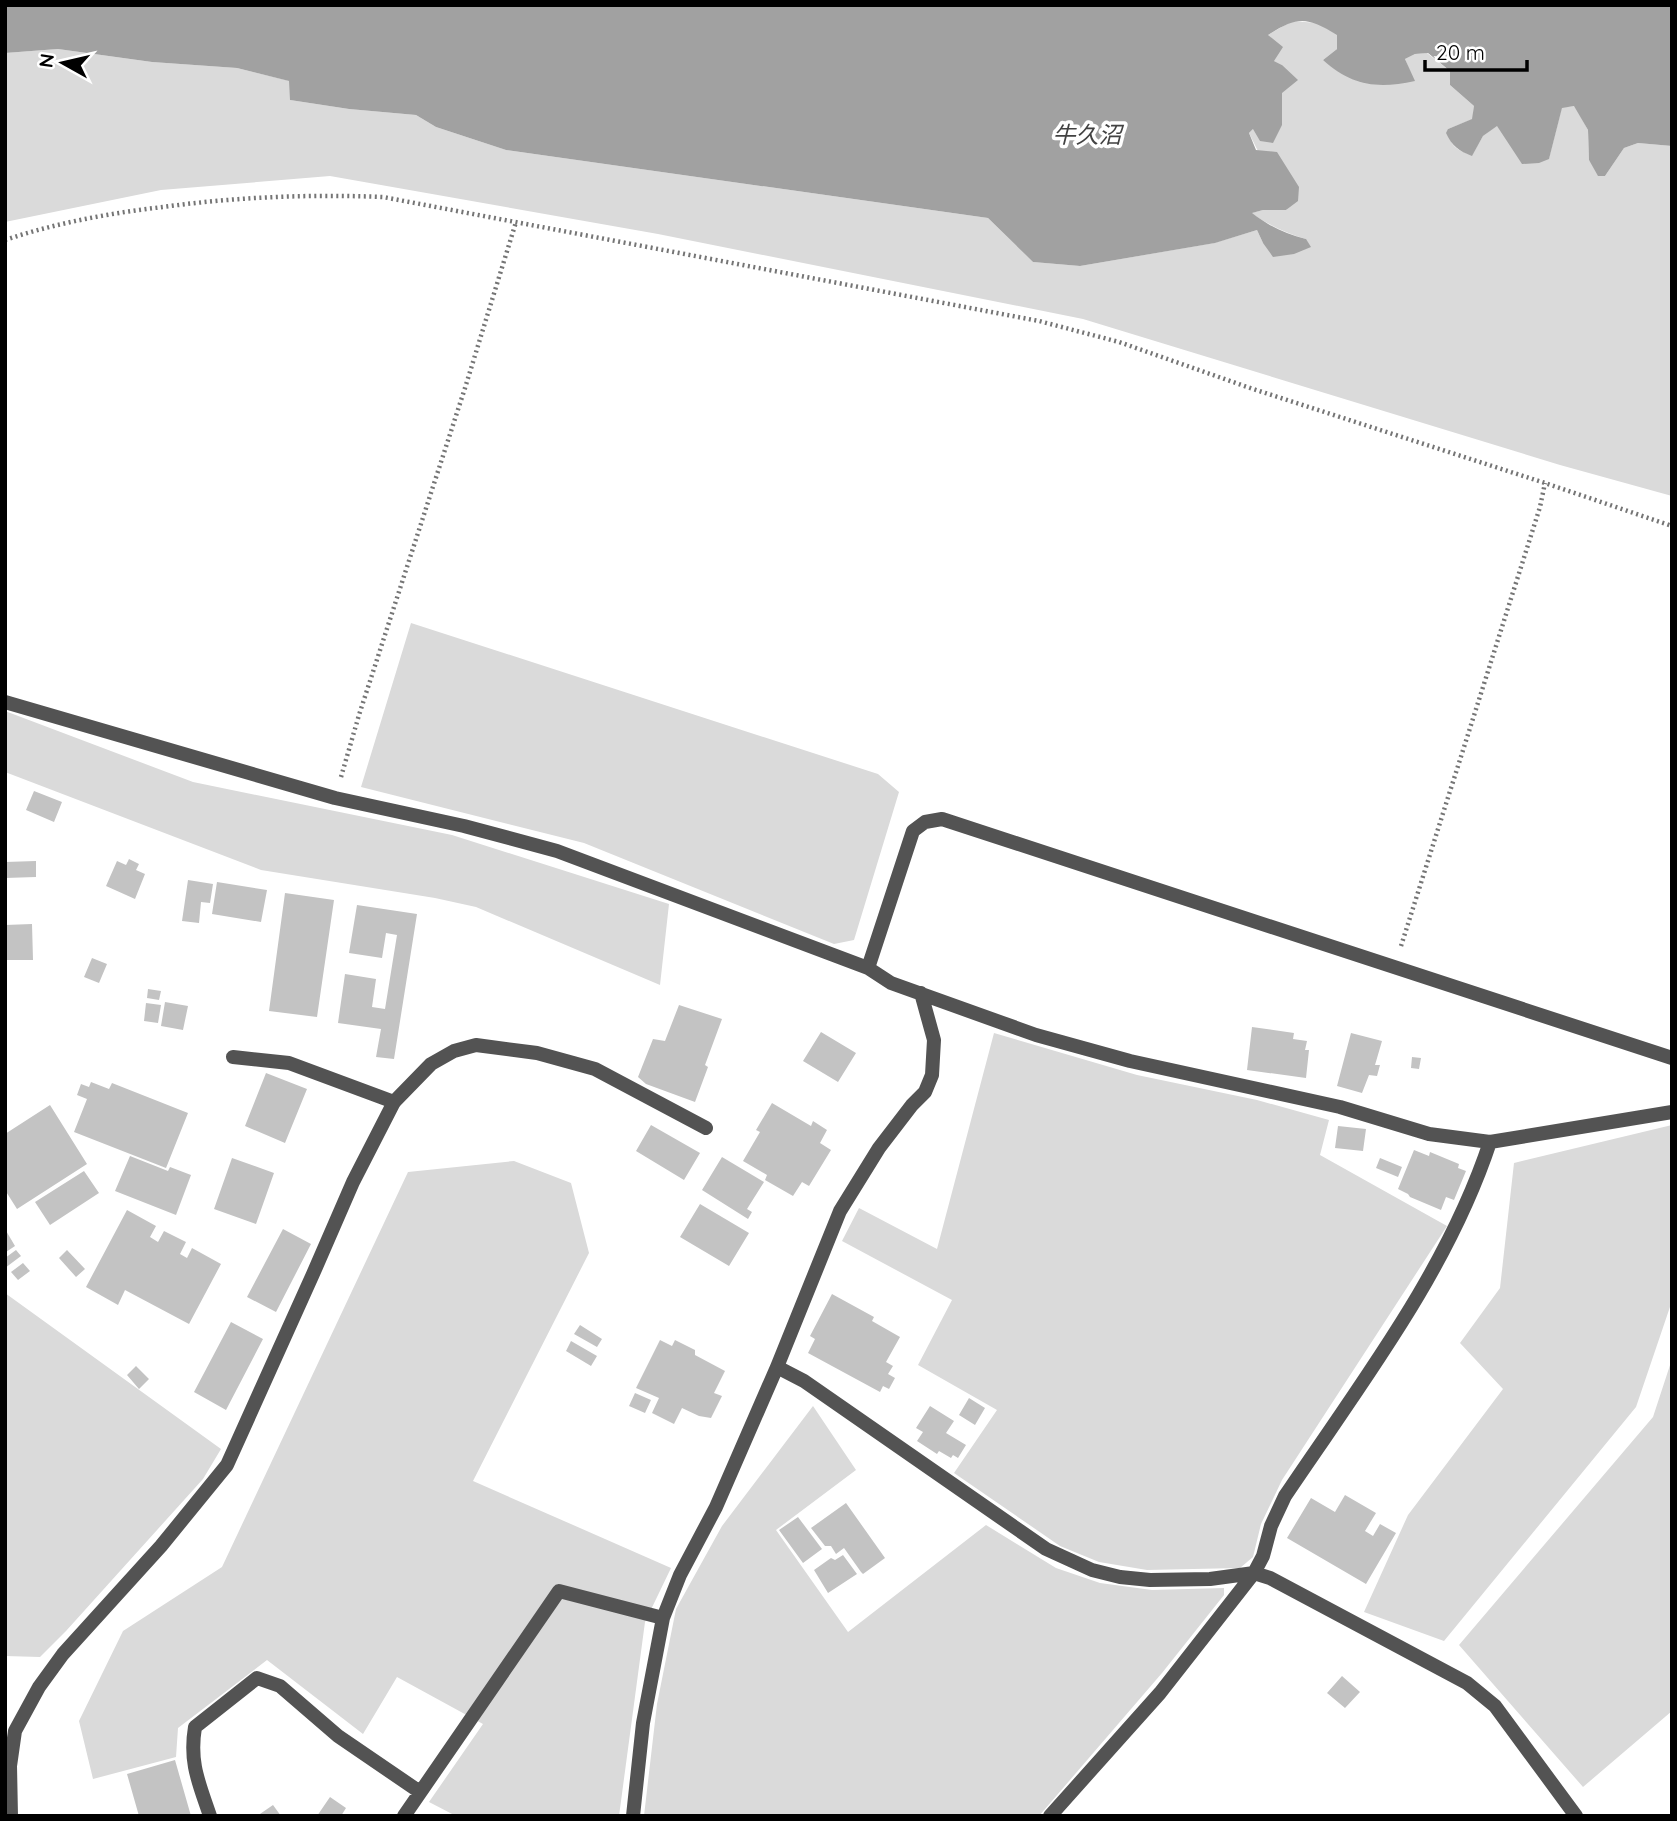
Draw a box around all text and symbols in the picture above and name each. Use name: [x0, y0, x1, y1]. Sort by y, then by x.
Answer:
north arrow: [28, 28, 98, 98]
scale bar: [1425, 28, 1526, 72]
text: 20 m: [1436, 39, 1485, 65]
text: N: [33, 52, 59, 69]
water label: 牛久沼: [1053, 120, 1125, 149]

